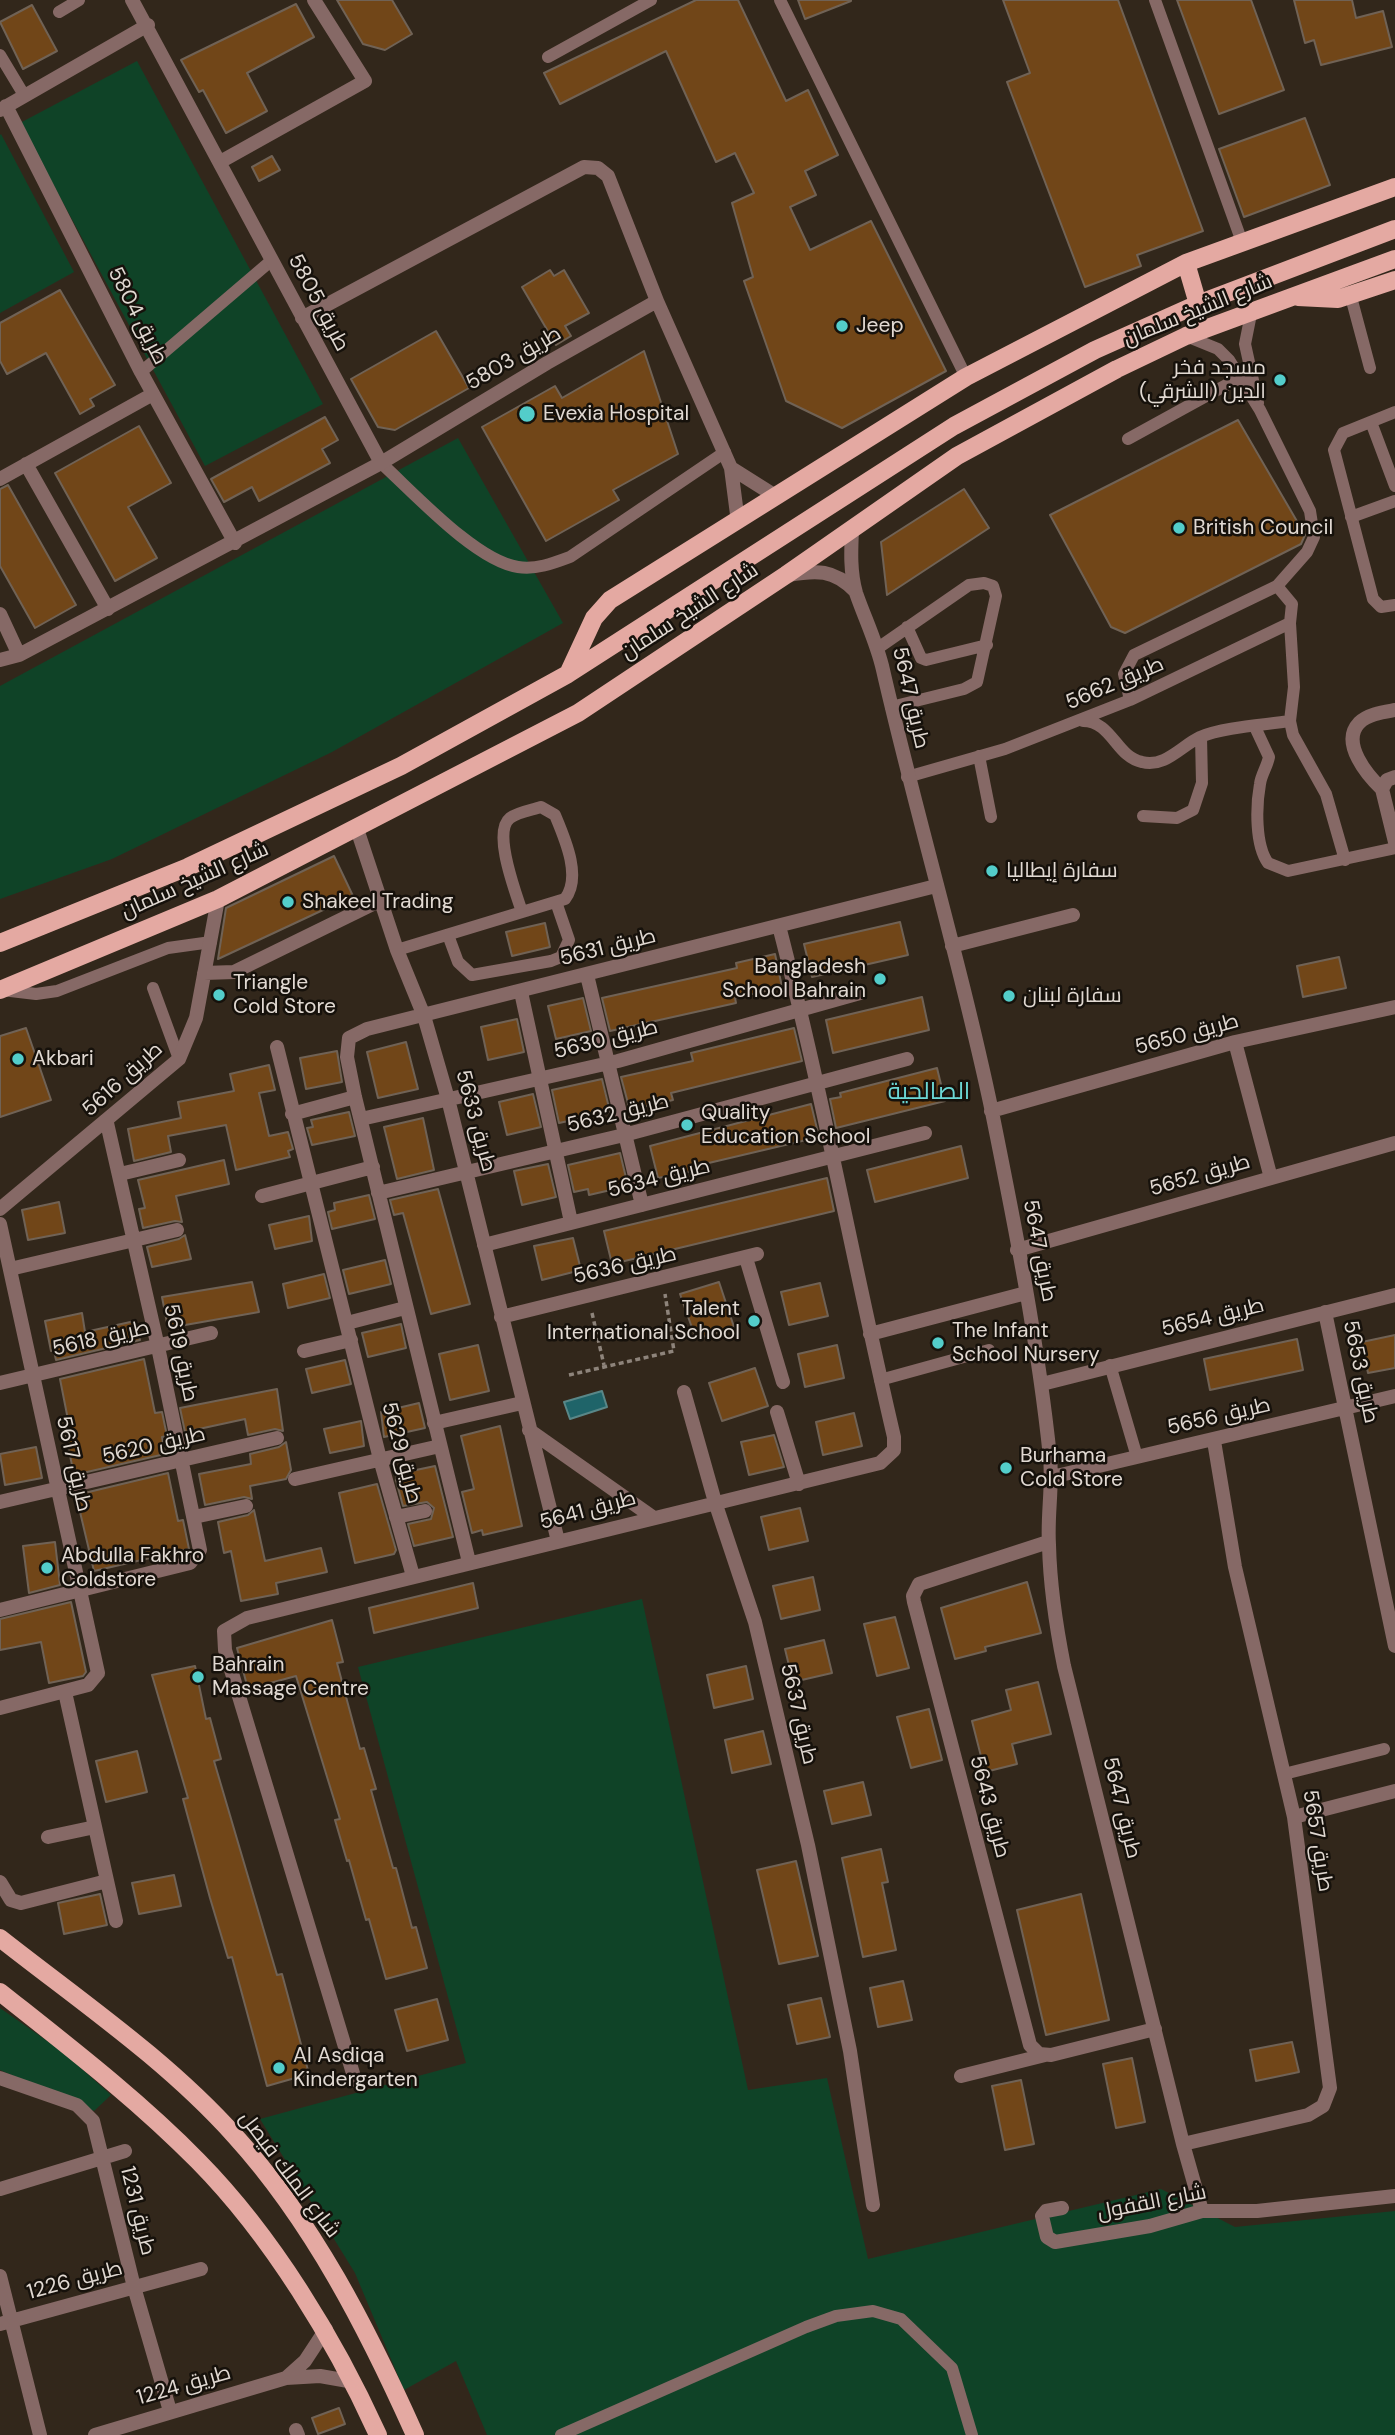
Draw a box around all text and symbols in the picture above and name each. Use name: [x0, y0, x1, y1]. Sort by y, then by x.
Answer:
street label: طريق 5805: [282, 250, 354, 356]
street label: طريق 5804: [102, 263, 172, 369]
street label: شارع الشيخ سلمان: [1120, 270, 1276, 352]
place label: Jeep: [856, 313, 904, 339]
marker: Jeep: [834, 318, 850, 334]
street label: طريق 5803: [462, 322, 566, 396]
place label: مسجد فخر الدين (الشرقي): [1139, 355, 1266, 405]
marker: مسجد فخر الدين (الشرقي): [1272, 372, 1288, 388]
place label: Evexia Hospital: [543, 401, 689, 427]
marker: Evexia Hospital: [517, 404, 537, 424]
place label: British Council: [1193, 515, 1333, 541]
marker: British Council: [1171, 520, 1187, 536]
street label: شارع الشيخ سلمان: [617, 558, 763, 666]
street label: طريق 5647: [886, 645, 934, 751]
street label: طريق 5662: [1062, 652, 1168, 716]
street label: شارع الشيخ سلمان: [117, 837, 273, 925]
place label: سفارة إيطاليا: [1006, 858, 1118, 884]
marker: سفارة إيطاليا: [984, 863, 1000, 879]
place label: Shakeel Trading: [302, 889, 453, 915]
marker: Shakeel Trading: [280, 894, 296, 910]
street label: طريق 5631: [557, 924, 659, 972]
place label: Bangladesh School Bahrain: [722, 954, 866, 1004]
place label: Triangle Cold Store: [233, 970, 336, 1020]
marker: Bangladesh School Bahrain: [872, 971, 888, 987]
place label: سفارة لبنان: [1023, 983, 1122, 1009]
marker: Triangle Cold Store: [211, 987, 227, 1003]
marker: سفارة لبنان: [1001, 988, 1017, 1004]
street label: طريق 5650: [1132, 1009, 1242, 1061]
street label: طريق 5630: [551, 1015, 661, 1065]
street label: طريق 5616: [78, 1037, 168, 1123]
place label: Akbari: [32, 1046, 94, 1072]
marker: Akbari: [10, 1051, 26, 1067]
street label: طريق 5633: [449, 1067, 501, 1175]
district label: الصالحية: [888, 1079, 970, 1107]
street label: طريق 5632: [564, 1089, 672, 1139]
place label: Quality Education School: [701, 1100, 870, 1150]
marker: Quality Education School: [679, 1117, 695, 1133]
street label: طريق 5652: [1147, 1150, 1253, 1202]
street label: طريق 5634: [605, 1154, 713, 1204]
street label: طريق 5647: [1017, 1198, 1061, 1304]
street label: طريق 5636: [571, 1242, 679, 1290]
street label: طريق 5654: [1159, 1293, 1267, 1343]
place label: Talent International School: [547, 1296, 740, 1346]
street label: طريق 5619: [157, 1302, 203, 1404]
marker: Talent International School: [746, 1313, 762, 1329]
street label: طريق 5618: [50, 1316, 152, 1362]
place label: The Infant School Nursery: [952, 1318, 1100, 1368]
street label: طريق 5653: [1337, 1318, 1383, 1426]
marker: The Infant School Nursery: [930, 1335, 946, 1351]
street label: طريق 5656: [1165, 1393, 1273, 1441]
street label: طريق 5629: [375, 1399, 427, 1507]
street label: طريق 5617: [50, 1414, 96, 1514]
street label: طريق 5620: [100, 1422, 208, 1470]
place label: Burhama Cold Store: [1020, 1443, 1123, 1493]
marker: Burhama Cold Store: [998, 1460, 1014, 1476]
street label: طريق 5641: [537, 1486, 639, 1536]
place label: Abdulla Fakhro Coldstore: [61, 1543, 204, 1593]
marker: Abdulla Fakhro Coldstore: [39, 1560, 55, 1576]
place label: Bahrain Massage Centre: [212, 1652, 369, 1702]
street label: طريق 5637: [774, 1661, 822, 1767]
marker: Bahrain Massage Centre: [190, 1669, 206, 1685]
street label: طريق 5643: [963, 1753, 1015, 1861]
street label: طريق 5647: [1096, 1755, 1146, 1861]
street label: طريق 5657: [1297, 1788, 1337, 1894]
place label: Al Asdiqa Kindergarten: [293, 2043, 418, 2093]
marker: Al Asdiqa Kindergarten: [271, 2060, 287, 2076]
street label: شارع الملك فيصل: [233, 2106, 345, 2244]
street label: طريق 1231: [114, 2164, 160, 2258]
street label: شارع القفول: [1095, 2180, 1209, 2226]
street label: طريق 1226: [25, 2256, 125, 2306]
street label: طريق 1224: [134, 2361, 234, 2411]

